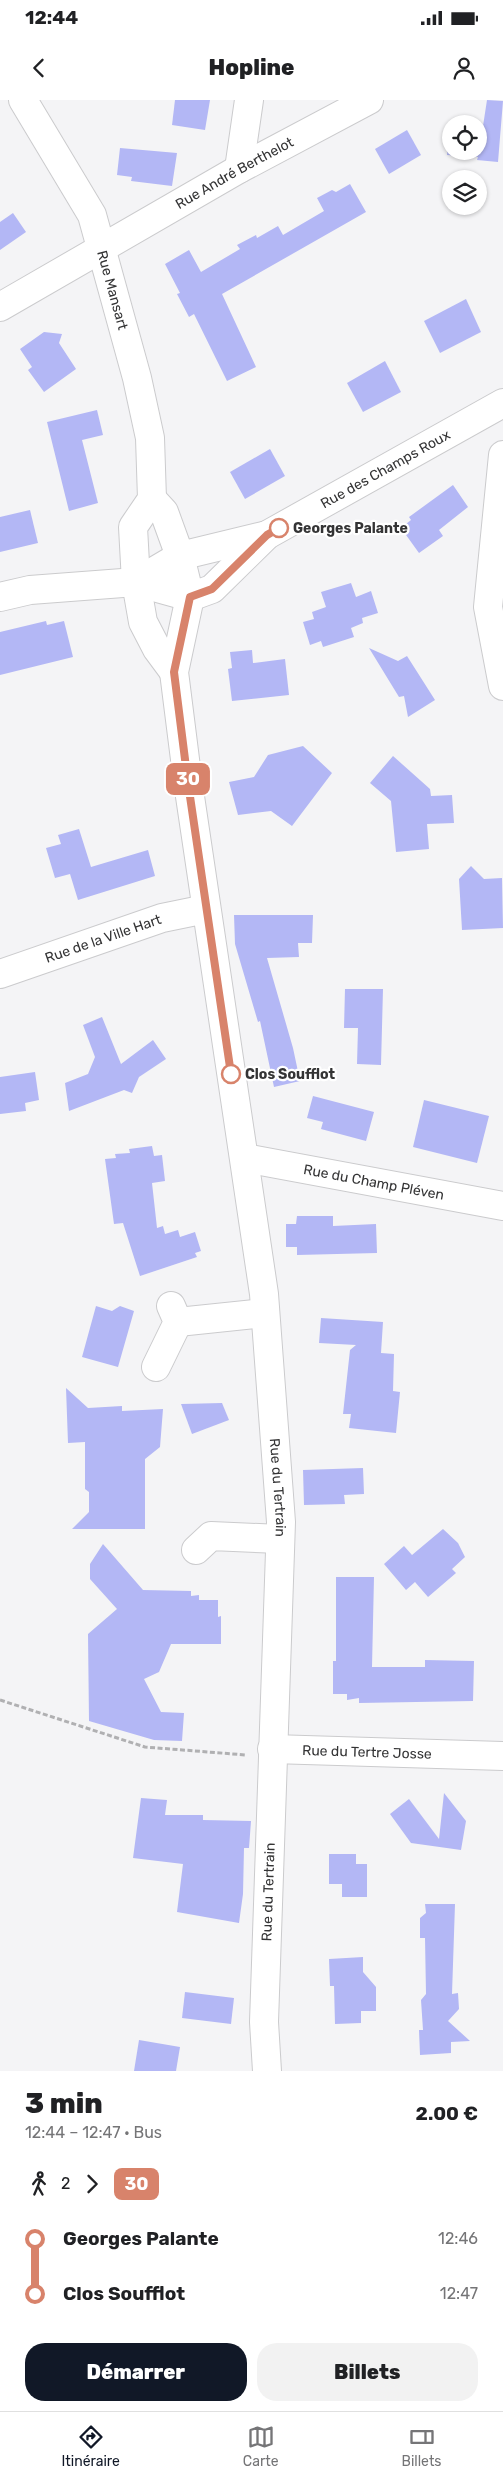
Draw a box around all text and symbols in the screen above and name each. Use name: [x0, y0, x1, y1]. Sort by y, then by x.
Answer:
text: 12:44: [25, 6, 78, 29]
icon: back: [25, 54, 53, 82]
text: Hopline: [209, 54, 294, 81]
icon: person: [450, 54, 478, 82]
map controls: [442, 115, 487, 215]
button: locate: [442, 115, 487, 160]
street label: Rue André Berthelot: [172, 133, 297, 213]
button: layers: [442, 170, 487, 215]
street label: Rue Mansart: [93, 248, 131, 332]
street label: Rue des Champs Roux: [318, 426, 454, 512]
marker: Georges Palante: [269, 518, 289, 538]
place label: Georges Palante: [293, 520, 408, 537]
line badge: 30: [166, 763, 210, 795]
text: 30: [176, 768, 200, 790]
street label: Rue de la Ville Hart: [43, 911, 164, 967]
marker: Clos Soufflot: [221, 1064, 241, 1084]
place label: Clos Soufflot: [245, 1066, 335, 1083]
street label: Rue du Champ Pléven: [302, 1161, 445, 1204]
street label: Rue du Tertrain: [266, 1438, 289, 1537]
street label: Rue du Tertre Josse: [302, 1742, 432, 1763]
street label: Rue du Tertrain: [258, 1842, 279, 1942]
text: 3 min: [25, 2087, 103, 2120]
text: 2.00 €: [416, 2102, 478, 2125]
text: 12:44 – 12:47 · Bus: [25, 2123, 162, 2142]
icon: walk: [25, 2170, 53, 2198]
icon: forward: [78, 2170, 106, 2198]
text: 30: [124, 2173, 149, 2195]
text: 2: [61, 2174, 70, 2193]
text: Georges Palante: [63, 2227, 219, 2250]
text: 12:46: [438, 2229, 478, 2248]
text: Clos Soufflot: [63, 2282, 185, 2305]
text: 12:47: [440, 2284, 478, 2303]
button: Démarrer: [25, 2343, 247, 2401]
button: Billets: [257, 2343, 478, 2401]
tab: Itinéraire: [62, 2423, 120, 2470]
tab: Carte: [243, 2423, 279, 2470]
tab: Billets: [402, 2423, 442, 2470]

